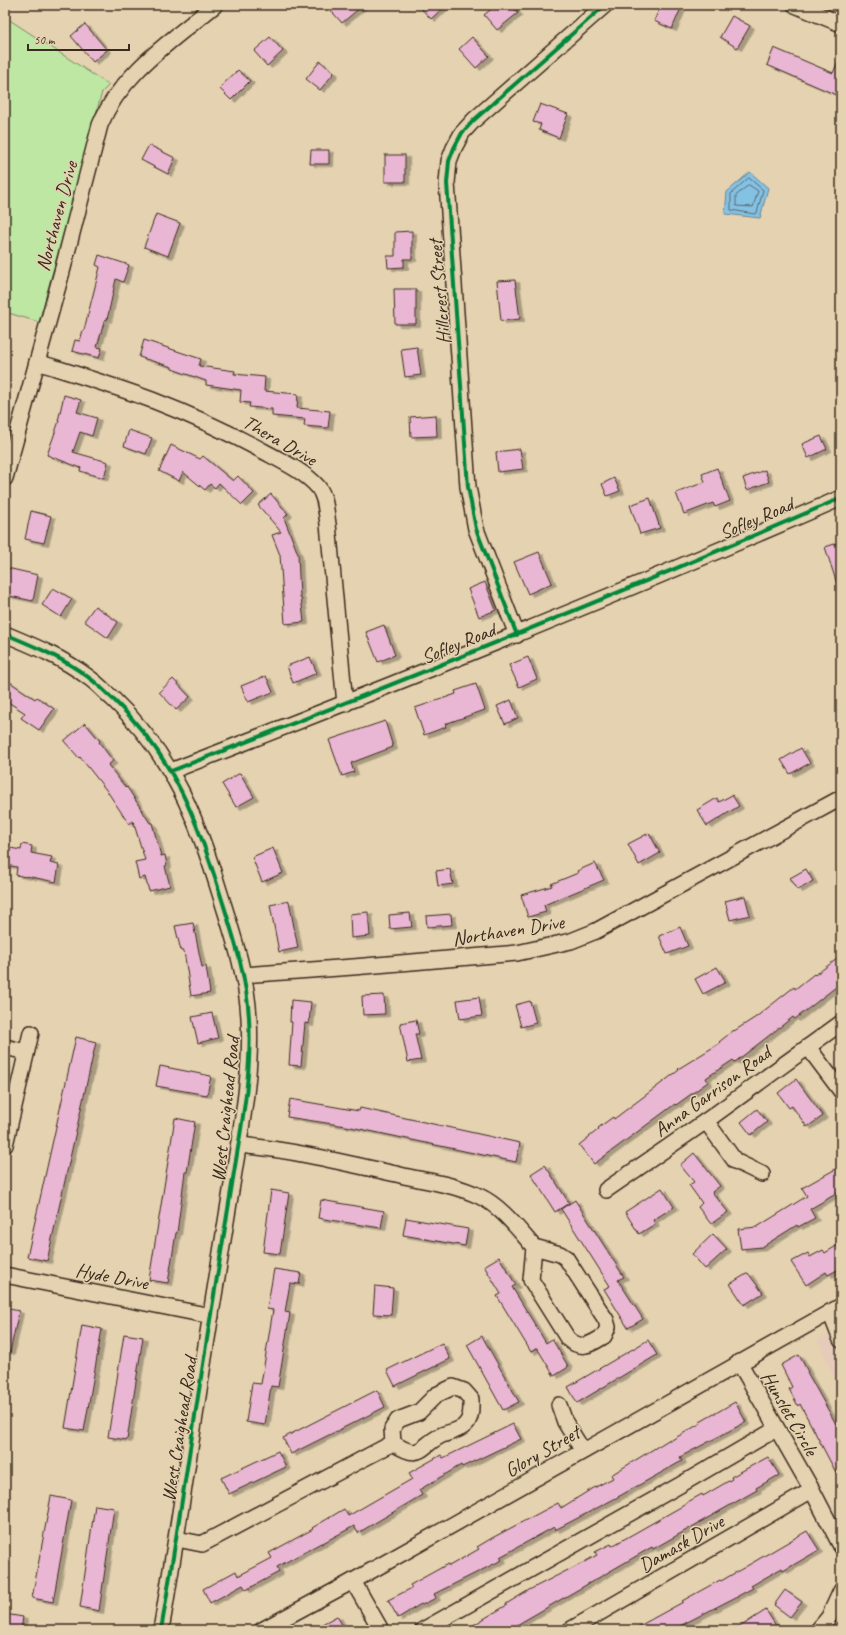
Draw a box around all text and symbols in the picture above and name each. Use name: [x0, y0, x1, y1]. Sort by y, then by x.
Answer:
scale bar: [28, 26, 129, 52]
text: 50 m: [34, 32, 56, 48]
street label: Northaven Drive: [30, 157, 84, 274]
street label: Hillcrest Street: [422, 235, 457, 345]
street label: Thera Drive: [238, 409, 322, 472]
street label: Sofley Road: [716, 491, 800, 545]
street label: Sofley Road: [418, 616, 502, 670]
street label: Northaven Drive: [450, 909, 567, 952]
street label: West Craighead Road: [205, 1032, 246, 1183]
street label: Anna Garrison Road: [649, 1039, 778, 1142]
street label: Hyde Drive: [74, 1257, 152, 1296]
street label: West Craighead Road: [156, 1352, 204, 1503]
street label: Hunslet Circle: [755, 1366, 825, 1461]
street label: Glory Street: [500, 1418, 587, 1483]
street label: Damask Drive: [634, 1508, 730, 1578]

